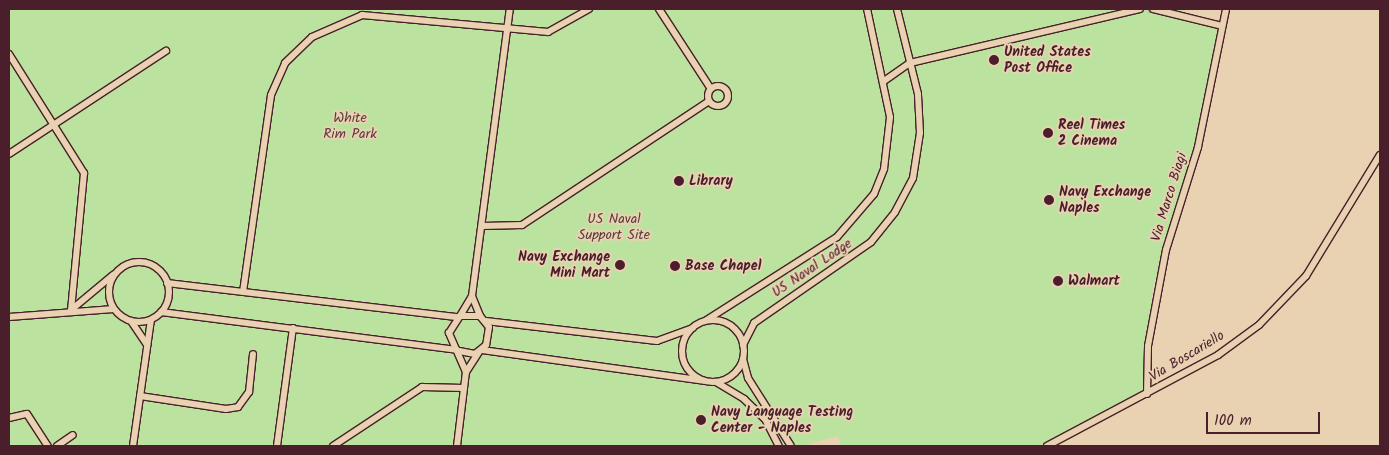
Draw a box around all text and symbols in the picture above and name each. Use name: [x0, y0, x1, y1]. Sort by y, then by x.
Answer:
place label: United States Post Office: [1004, 44, 1091, 76]
marker: United States Post Office: [988, 54, 1000, 66]
park label: White Rim Park: [323, 110, 377, 142]
place label: Reel Times 2 Cinema: [1058, 117, 1125, 150]
marker: Reel Times 2 Cinema: [1042, 127, 1054, 139]
street label: Via Marco Biagi: [1147, 150, 1191, 244]
place label: Library: [689, 173, 733, 189]
marker: Library: [673, 175, 685, 187]
place label: Navy Exchange Naples: [1059, 184, 1151, 216]
marker: Navy Exchange Naples: [1043, 194, 1055, 206]
park label: US Naval Support Site: [578, 211, 650, 243]
street label: US Naval Lodge: [769, 235, 855, 301]
place label: Navy Exchange Mini Mart: [518, 249, 610, 282]
place label: Base Chapel: [685, 258, 761, 274]
marker: Navy Exchange Mini Mart: [614, 259, 626, 271]
marker: Base Chapel: [669, 260, 681, 272]
place label: Walmart: [1068, 273, 1120, 289]
marker: Walmart: [1052, 275, 1064, 287]
street label: Via Boscariello: [1146, 327, 1228, 385]
scale bar: [1209, 402, 1323, 434]
place label: Navy Language Testing Center - Naples: [711, 404, 853, 437]
text: 100 m: [1214, 409, 1252, 433]
marker: Navy Language Testing Center - Naples: [695, 414, 707, 426]

